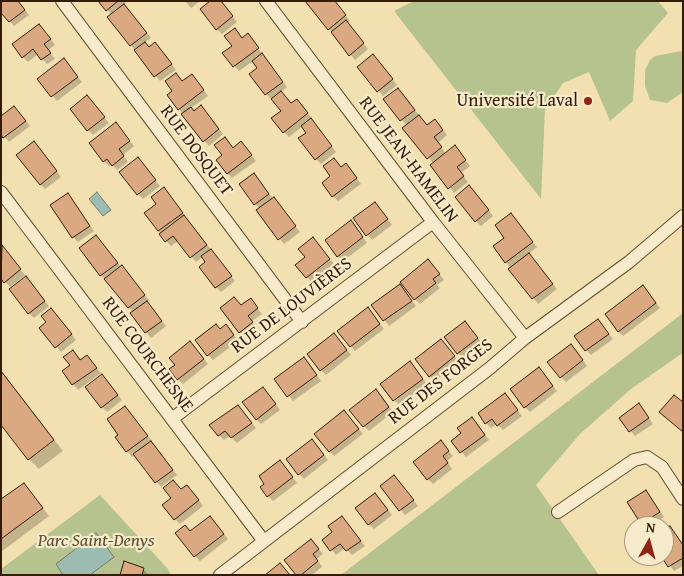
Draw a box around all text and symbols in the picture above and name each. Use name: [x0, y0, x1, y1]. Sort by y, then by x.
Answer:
place label: Université Laval: [456, 90, 578, 112]
street label: RUE JEAN-HAMELIN: [354, 93, 462, 227]
marker: Université Laval: [582, 95, 594, 107]
street label: RUE DOSQUET: [155, 101, 237, 201]
street label: RUE DE LOUVIÈRES: [227, 254, 357, 358]
street label: RUE COURCHESNE: [97, 293, 197, 417]
street label: RUE DES FORGES: [384, 334, 498, 430]
north arrow: [624, 516, 674, 566]
text: N: [645, 517, 657, 538]
park label: Parc Saint-Denys: [38, 530, 154, 552]

